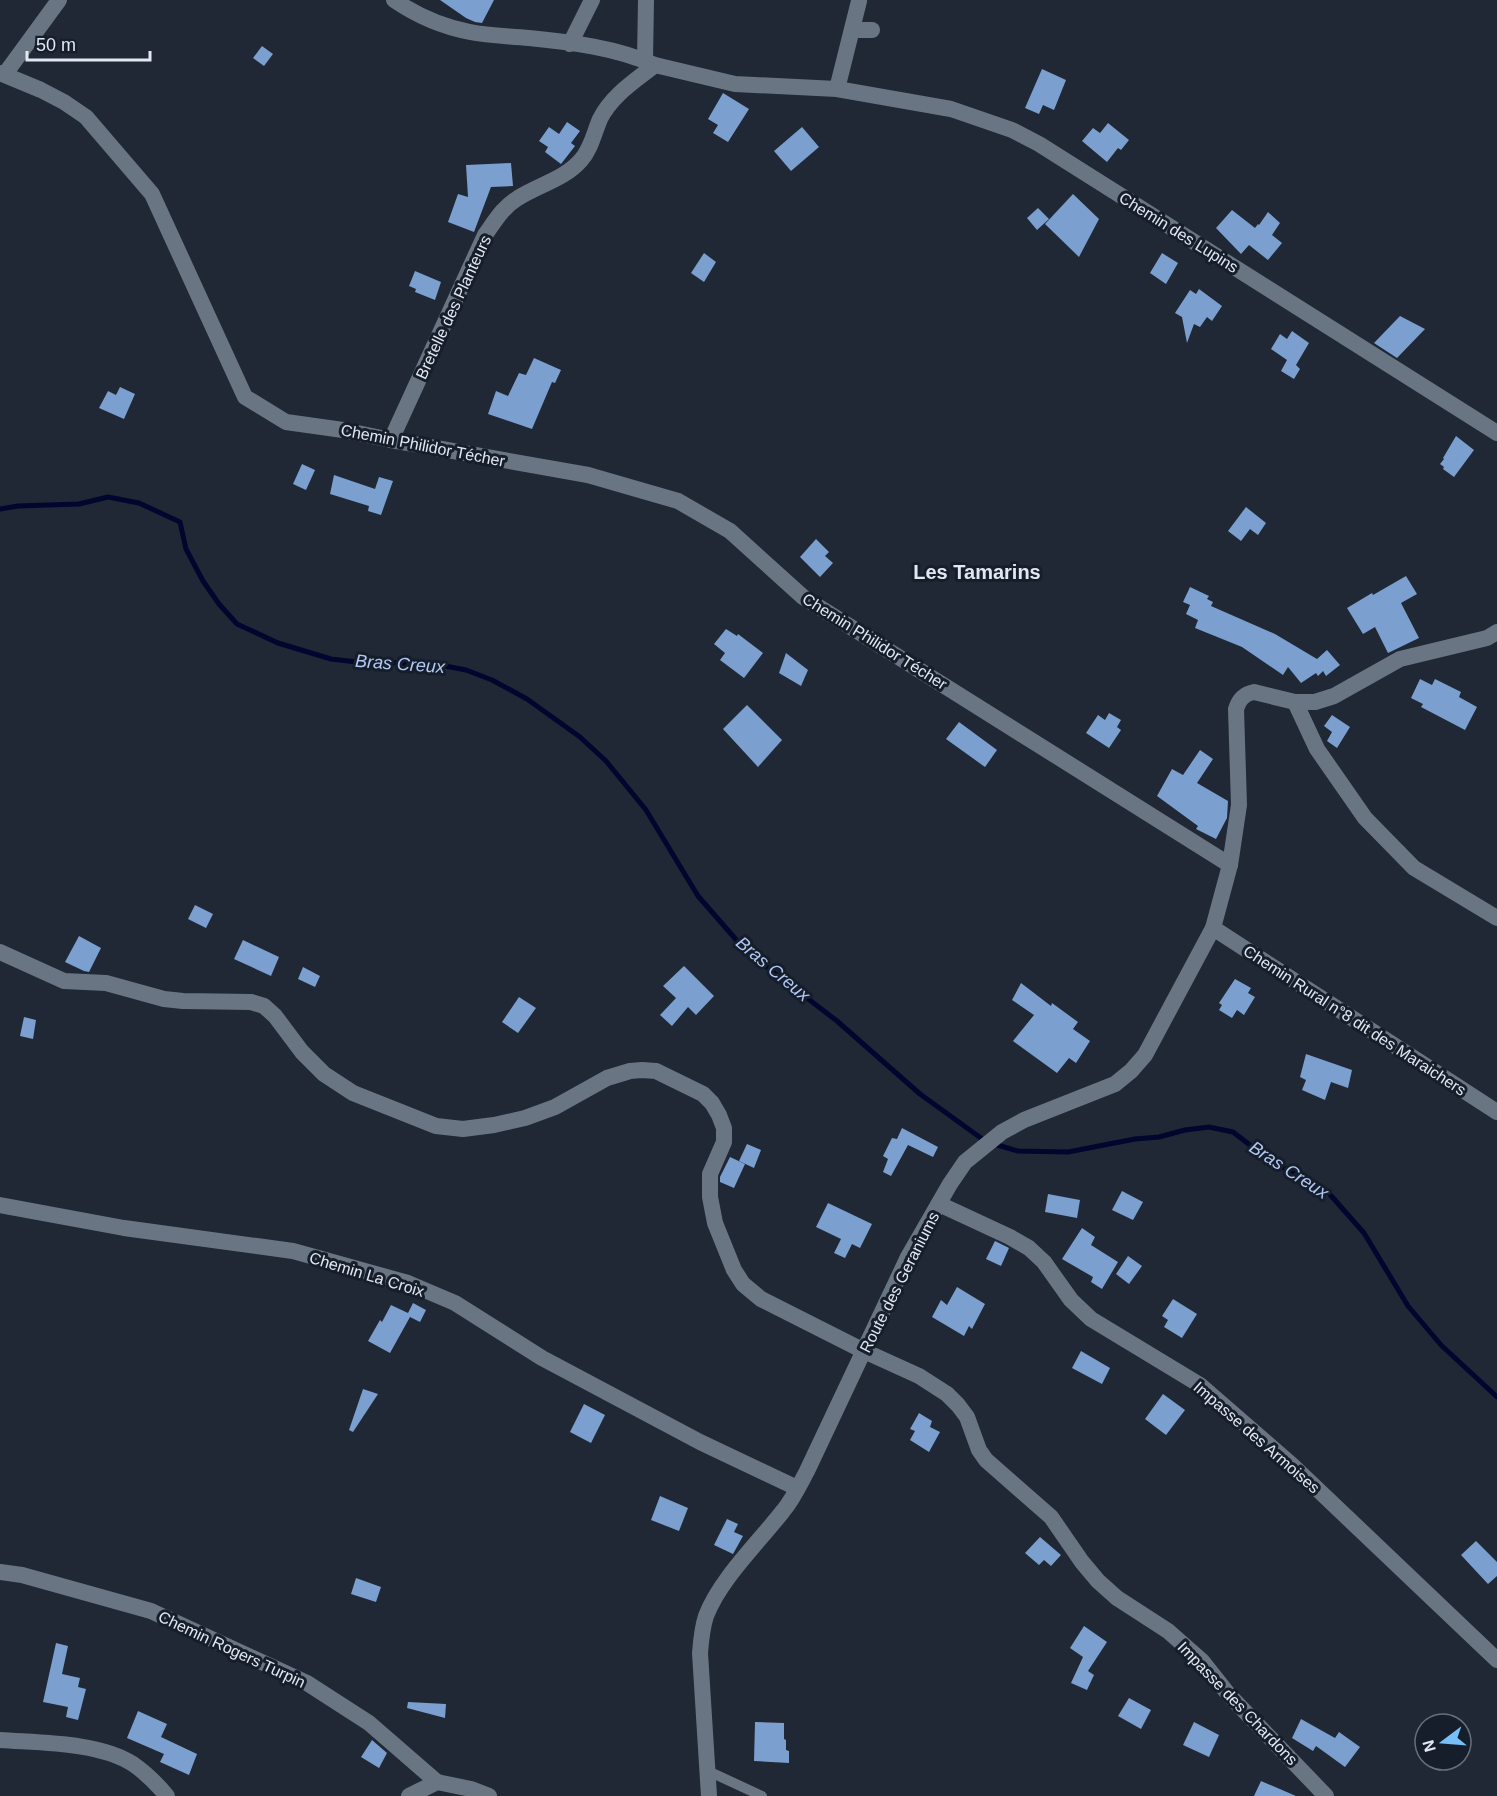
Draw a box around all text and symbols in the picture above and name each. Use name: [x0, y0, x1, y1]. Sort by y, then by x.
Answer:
scale bar: [27, 24, 150, 62]
text: 50 m: [36, 35, 76, 55]
street label: Chemin des Lupins: [1116, 189, 1241, 276]
street label: Bretelle des Planteurs: [413, 233, 494, 382]
street label: Chemin Philidor Técher: [339, 421, 507, 470]
district label: Les Tamarins: [913, 561, 1041, 583]
street label: Chemin Philidor Técher: [799, 590, 951, 693]
water label: Bras Creux: [354, 651, 447, 677]
water label: Bras Creux: [732, 932, 815, 1006]
street label: Chemin Rural n°8 dit des Maraichers: [1240, 942, 1469, 1099]
water label: Bras Creux: [1246, 1137, 1333, 1203]
street label: Route des Geraniums: [857, 1209, 942, 1355]
street label: Chemin La Croix: [307, 1249, 426, 1300]
street label: Impasse des Armoises: [1190, 1378, 1323, 1497]
street label: Chemin Rogers Turpin: [156, 1608, 308, 1691]
street label: Impasse des Chardons: [1174, 1638, 1301, 1768]
north arrow: [1413, 1712, 1473, 1772]
text: N: [1419, 1738, 1439, 1754]

